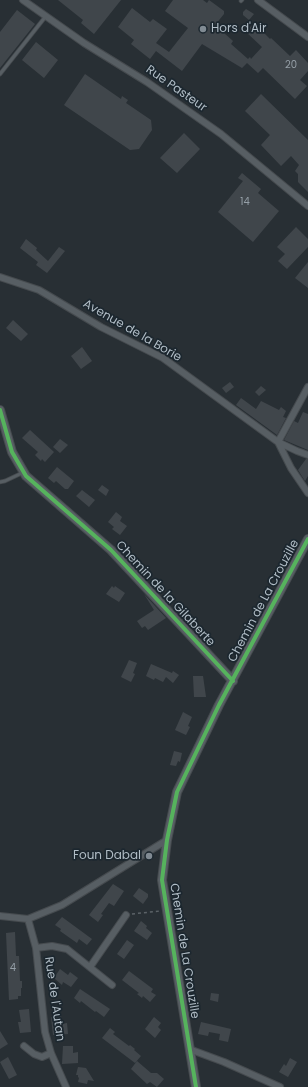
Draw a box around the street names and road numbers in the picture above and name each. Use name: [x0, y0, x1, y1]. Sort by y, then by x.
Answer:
street label: Rue Pasteur: [143, 63, 209, 115]
street label: Avenue de la Borie: [80, 297, 184, 365]
street label: Chemin de La Crouzille: [226, 537, 302, 665]
street label: Chemin de la Gilaberte: [112, 538, 218, 650]
street label: Chemin de La Crouzille: [166, 882, 202, 1020]
street label: Rue de l'Autan: [41, 956, 67, 1042]

